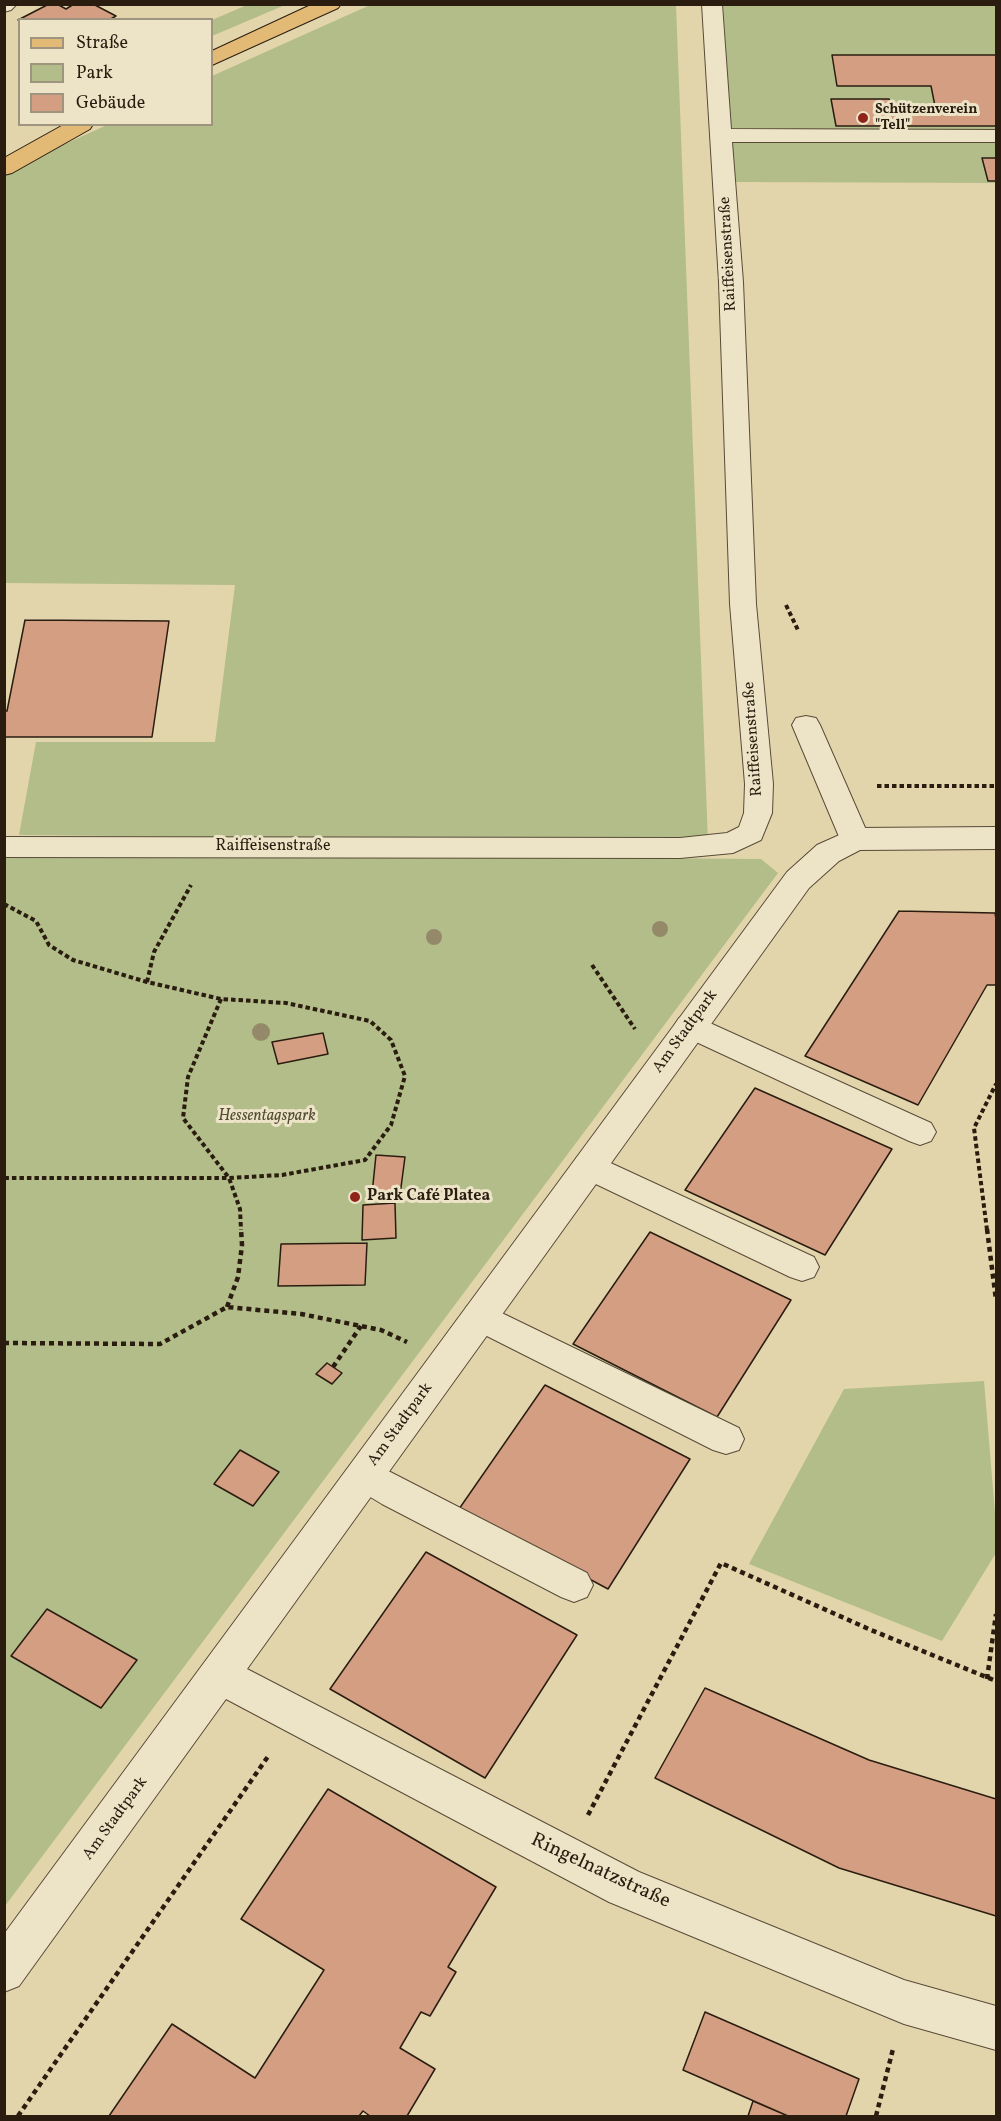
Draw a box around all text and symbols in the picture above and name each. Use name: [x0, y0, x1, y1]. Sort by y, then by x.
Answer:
legend: [18, 18, 213, 126]
text: Straße: [76, 31, 128, 56]
text: Park: [76, 61, 113, 86]
text: Gebäude: [76, 91, 145, 116]
place label: Schützenverein "Tell": [875, 102, 977, 134]
marker: Schützenverein "Tell": [856, 111, 870, 125]
street label: Raiffeisenstraße: [716, 196, 742, 312]
street label: Raiffeisenstraße: [740, 681, 768, 797]
street label: Raiffeisenstraße: [215, 837, 331, 857]
street label: Am Stadtpark: [649, 987, 723, 1077]
park label: Hessentagspark: [218, 1107, 316, 1127]
place label: Park Café Platea: [367, 1187, 490, 1207]
marker: Park Café Platea: [348, 1190, 362, 1204]
street label: Am Stadtpark: [364, 1380, 438, 1470]
street label: Am Stadtpark: [79, 1774, 153, 1864]
street label: Ringelnatzstraße: [526, 1829, 674, 1915]

